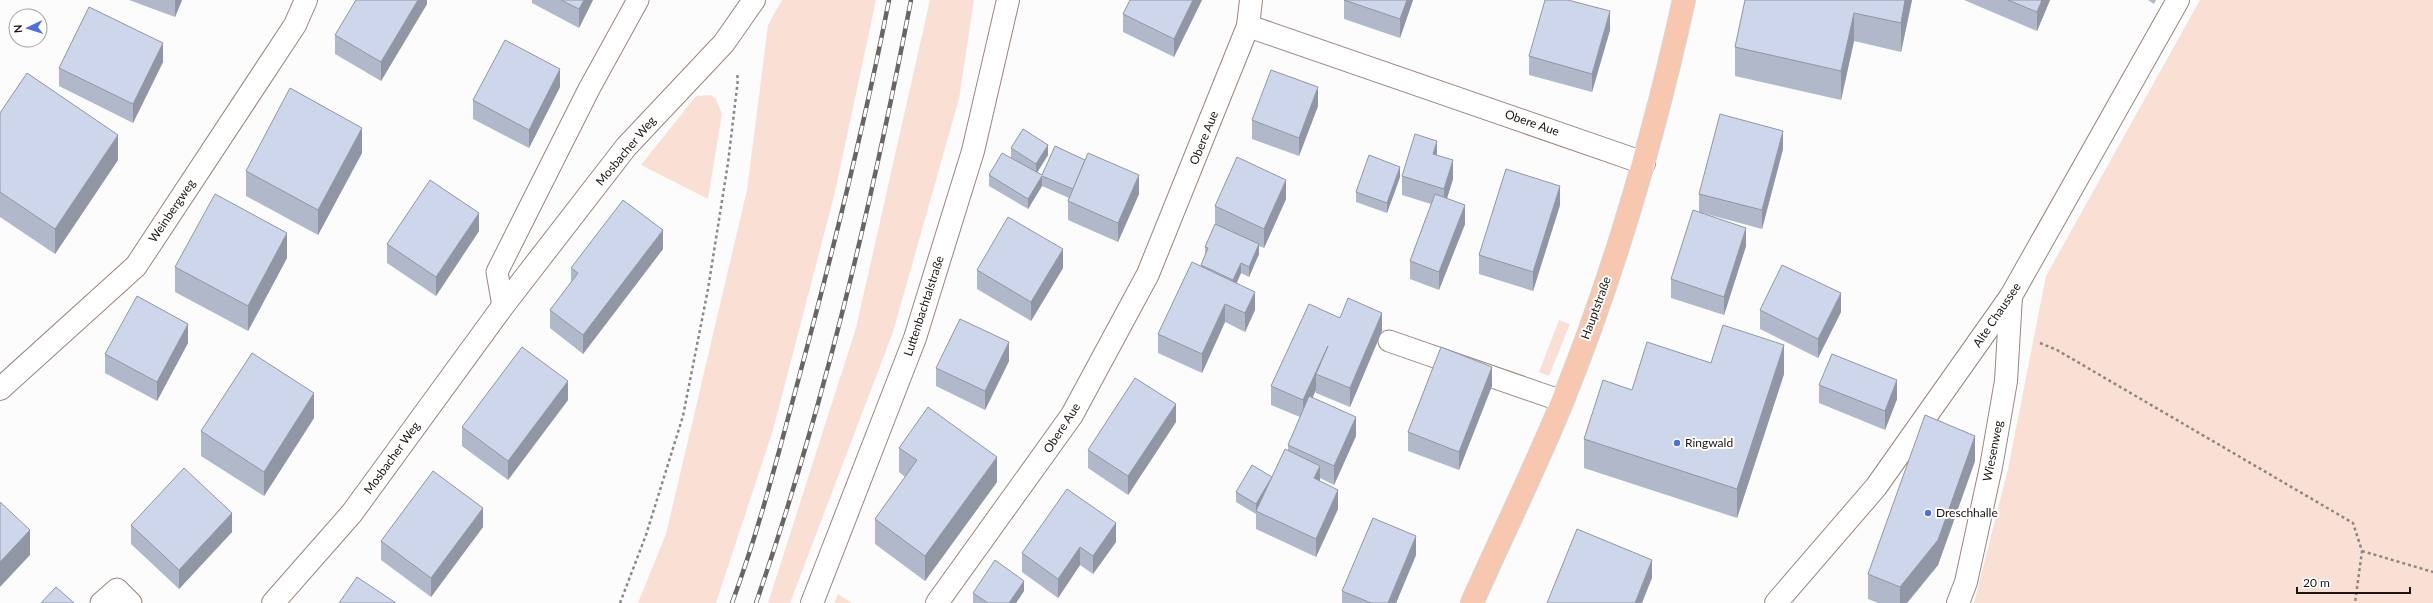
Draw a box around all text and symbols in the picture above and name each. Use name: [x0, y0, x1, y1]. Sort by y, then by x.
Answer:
north arrow: [8, 8, 48, 48]
text: N: [11, 24, 24, 33]
street label: Obere Aue: [1503, 106, 1561, 139]
street label: Obere Aue: [1186, 109, 1221, 167]
street label: Mosbacher Weg: [592, 113, 659, 188]
street label: Weinbergweg: [145, 176, 198, 245]
street label: Luttenbachtalstraße: [900, 254, 947, 358]
street label: Hauptstraße: [1577, 274, 1614, 341]
street label: Alte Chaussee: [1969, 279, 2024, 350]
street label: Obere Aue: [1040, 400, 1083, 456]
street label: Mosbacher Weg: [360, 419, 423, 497]
street label: Wiesenweg: [1979, 419, 2006, 483]
place label: Ringwald: [1685, 435, 1733, 450]
marker: Ringwald: [1672, 438, 1682, 448]
place label: Dreschhalle: [1936, 505, 1998, 520]
marker: Dreschhalle: [1923, 508, 1933, 518]
scale bar: [2297, 569, 2410, 595]
text: 20 m: [2303, 575, 2330, 590]

